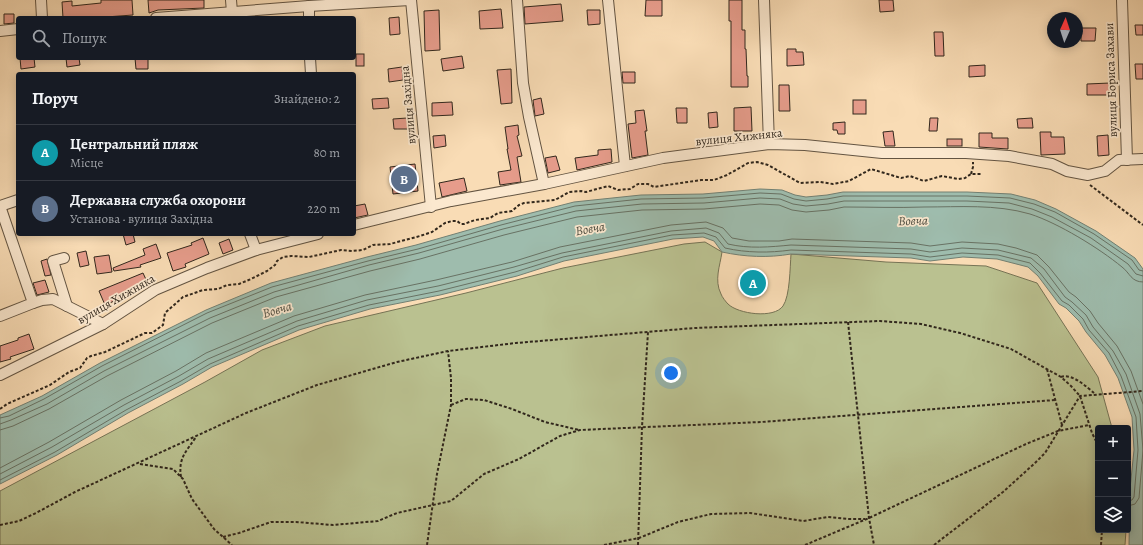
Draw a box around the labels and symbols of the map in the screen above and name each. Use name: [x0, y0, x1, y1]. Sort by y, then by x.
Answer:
north arrow: [1047, 12, 1083, 48]
street label: вулиця Бориса Захави: [1101, 23, 1121, 137]
street label: вулиця Західна: [397, 65, 419, 145]
street label: вулиця Хижняка: [695, 124, 784, 150]
pin: B: [391, 164, 417, 194]
water label: Вовча: [898, 212, 928, 229]
water label: Вовча: [574, 218, 606, 239]
pin: A: [740, 268, 766, 298]
street label: вулиця Хижняка: [74, 270, 158, 328]
water label: Вовча: [261, 297, 294, 322]
your location: [661, 363, 681, 383]

